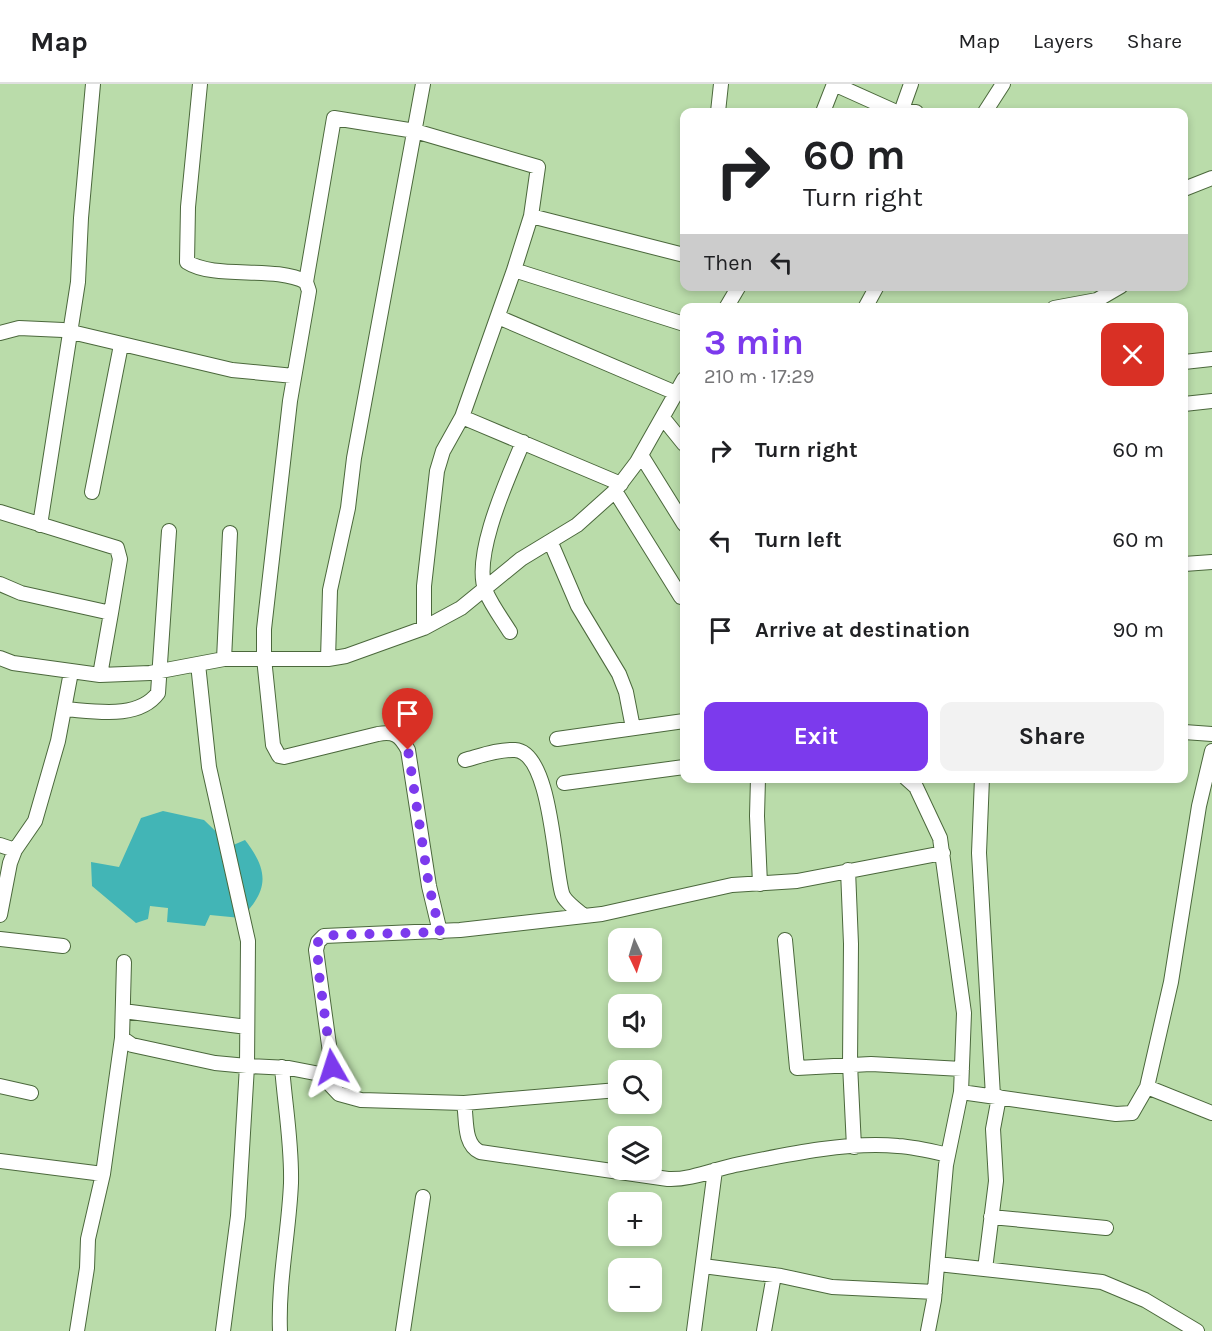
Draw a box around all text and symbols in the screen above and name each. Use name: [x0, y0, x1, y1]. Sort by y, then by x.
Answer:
text: Map: [30, 25, 88, 58]
text: Map: [958, 29, 1000, 53]
text: Layers: [1033, 29, 1094, 53]
text: Share: [1127, 29, 1182, 53]
text: 60 m: [803, 130, 906, 180]
icon: right: [704, 132, 782, 210]
text: Turn right: [803, 181, 923, 213]
icon: left: [765, 246, 798, 279]
text: Then: [704, 250, 753, 276]
text: 3 min: [704, 321, 804, 363]
button: close: [1101, 323, 1164, 386]
text: 210 m · 17:29: [704, 365, 814, 388]
icon: right: [704, 434, 737, 467]
text: Turn right: [755, 437, 858, 463]
text: 60 m: [1113, 437, 1164, 463]
icon: left: [704, 524, 737, 557]
text: Turn left: [755, 527, 842, 553]
text: 60 m: [1113, 527, 1164, 553]
icon: arrive: [704, 614, 737, 647]
text: Arrive at destination: [755, 617, 970, 643]
text: 90 m: [1112, 617, 1164, 643]
pin: [382, 688, 433, 750]
icon: arrive: [391, 697, 424, 730]
button: Exit: [704, 702, 928, 771]
button: Share: [940, 702, 1164, 771]
north arrow: [608, 928, 662, 982]
map controls: [608, 928, 662, 1312]
button: sound: [608, 994, 662, 1048]
position arrow: [300, 1035, 364, 1099]
button: search: [608, 1060, 662, 1114]
button: layers: [608, 1126, 662, 1180]
button: +: [608, 1192, 662, 1246]
button: −: [608, 1258, 662, 1312]

